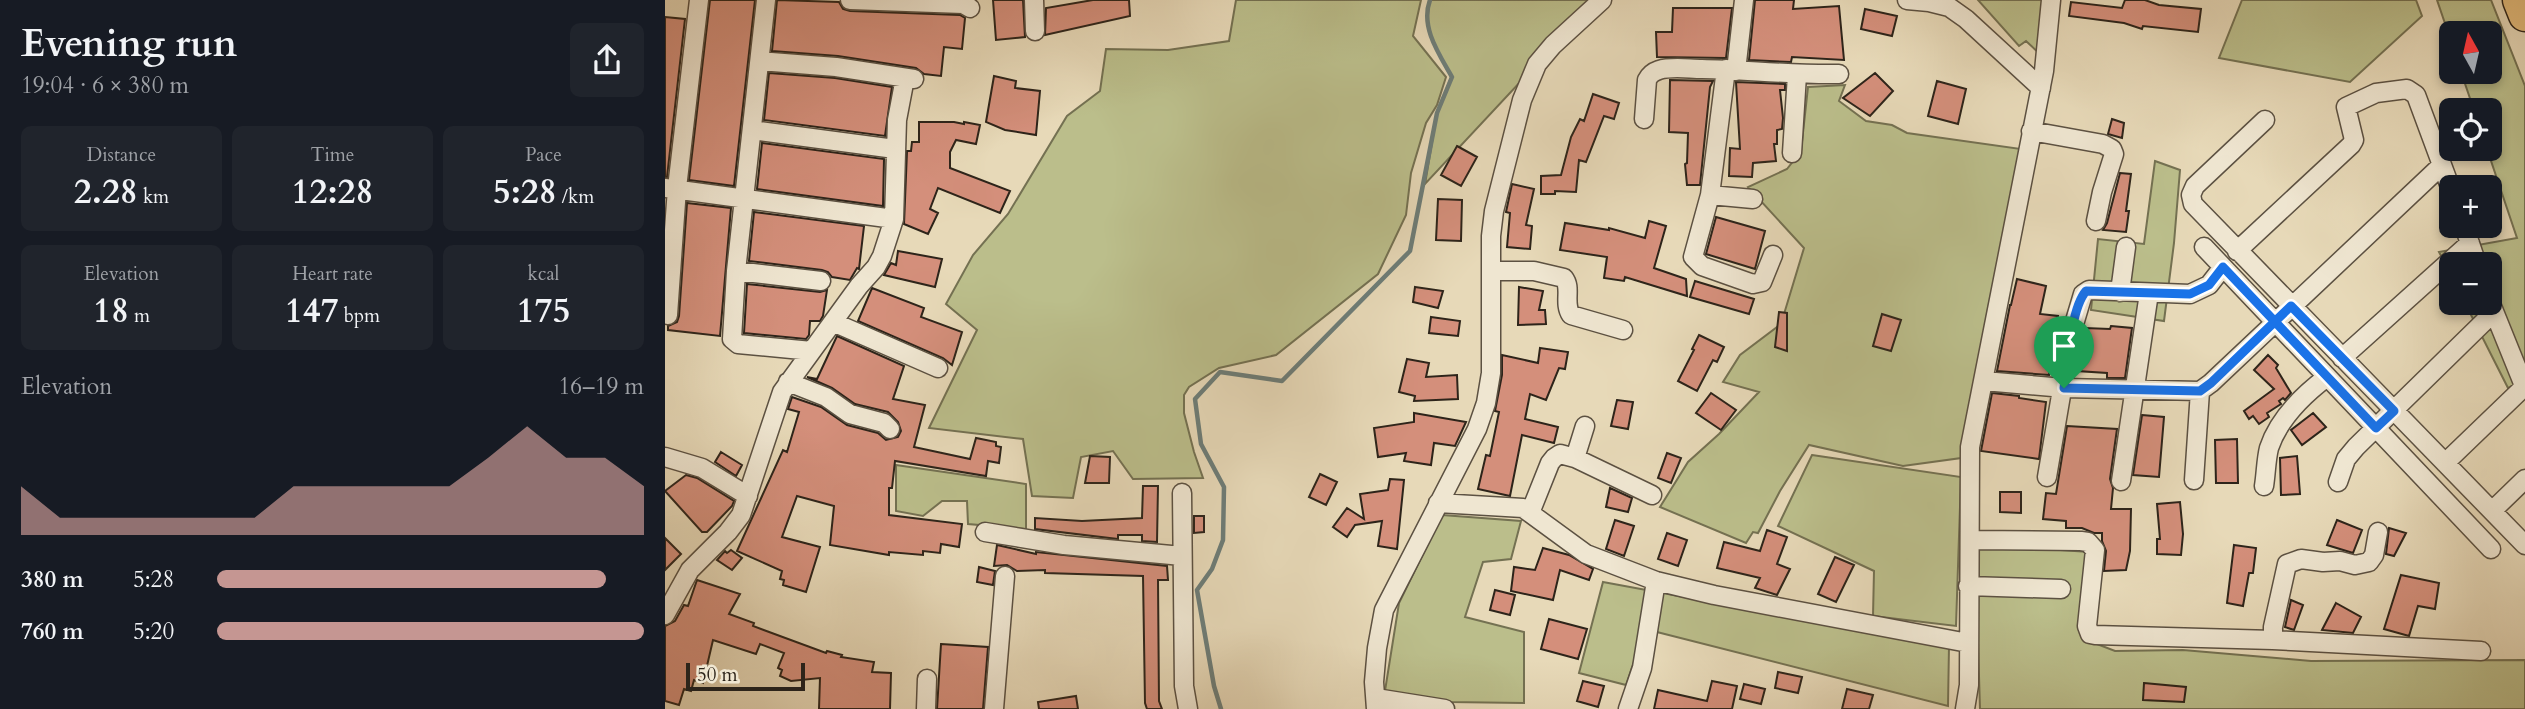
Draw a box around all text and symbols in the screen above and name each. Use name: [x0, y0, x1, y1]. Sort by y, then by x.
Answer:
text: Evening run: [21, 18, 237, 70]
north arrow: [2439, 21, 2503, 84]
map controls: [2439, 21, 2502, 315]
button: share: [570, 23, 644, 97]
text: 19:04 · 6 × 380 m: [21, 70, 189, 101]
button: locate: [2439, 98, 2502, 161]
text: Distance: [87, 142, 156, 168]
text: Time: [311, 142, 354, 168]
text: Pace: [525, 142, 562, 168]
text: 2.28: [74, 168, 138, 216]
text: 12:28: [292, 168, 373, 216]
text: 5:28: [493, 168, 557, 216]
button: +: [2439, 175, 2502, 238]
text: km: [138, 184, 169, 210]
text: /km: [557, 184, 594, 210]
button: −: [2439, 252, 2502, 315]
text: Elevation: [84, 261, 159, 287]
text: Heart rate: [292, 261, 373, 287]
text: kcal: [528, 261, 559, 287]
text: 18: [93, 287, 129, 335]
text: 147: [285, 287, 339, 335]
text: 175: [517, 287, 570, 335]
text: m: [129, 303, 150, 329]
text: bpm: [339, 303, 380, 329]
pin: [2034, 316, 2094, 388]
icon: arrive: [2045, 327, 2083, 365]
text: Elevation: [21, 371, 112, 402]
text: 16–19 m: [559, 371, 644, 402]
text: 380 m: [21, 564, 84, 595]
text: 5:28: [133, 564, 174, 595]
text: 760 m: [21, 616, 84, 647]
text: 5:20: [133, 616, 174, 647]
scale bar: [686, 660, 805, 692]
text: 50 m: [697, 662, 738, 688]

